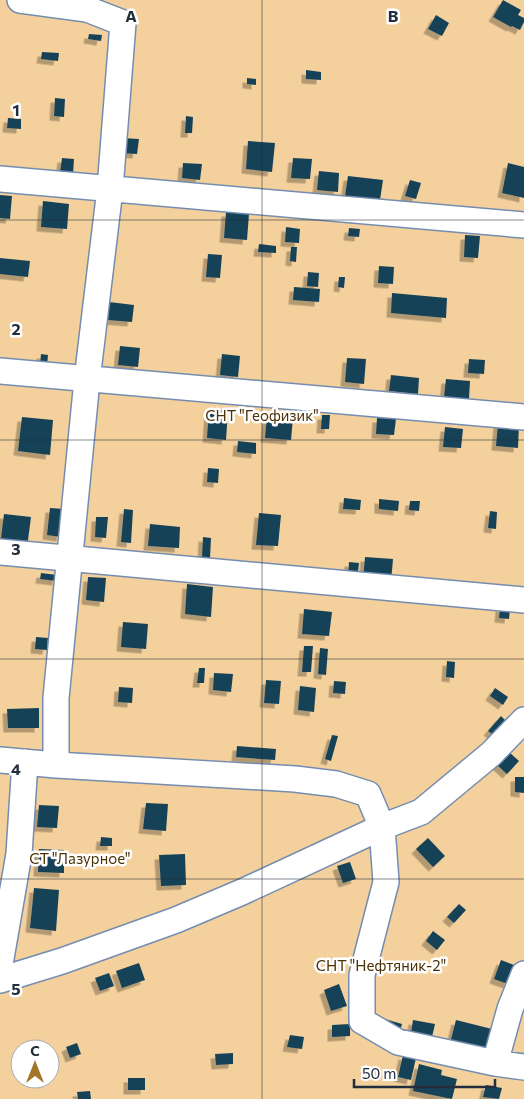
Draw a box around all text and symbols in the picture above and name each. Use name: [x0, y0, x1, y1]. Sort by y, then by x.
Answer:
text: A: [125, 6, 137, 25]
text: B: [388, 6, 399, 25]
text: 1: [12, 100, 20, 119]
text: 2: [11, 319, 21, 338]
park label: СНТ "Геофизик": [205, 406, 319, 424]
text: 3: [11, 539, 21, 558]
text: 4: [11, 759, 21, 778]
park label: СТ "Лазурное": [29, 849, 131, 867]
park label: СНТ "Нефтяник-2": [316, 956, 446, 974]
text: 5: [11, 979, 21, 998]
north arrow: [10, 1039, 60, 1089]
text: С: [30, 1042, 40, 1059]
scale bar: [354, 1056, 495, 1088]
text: 50 m: [362, 1064, 396, 1082]

